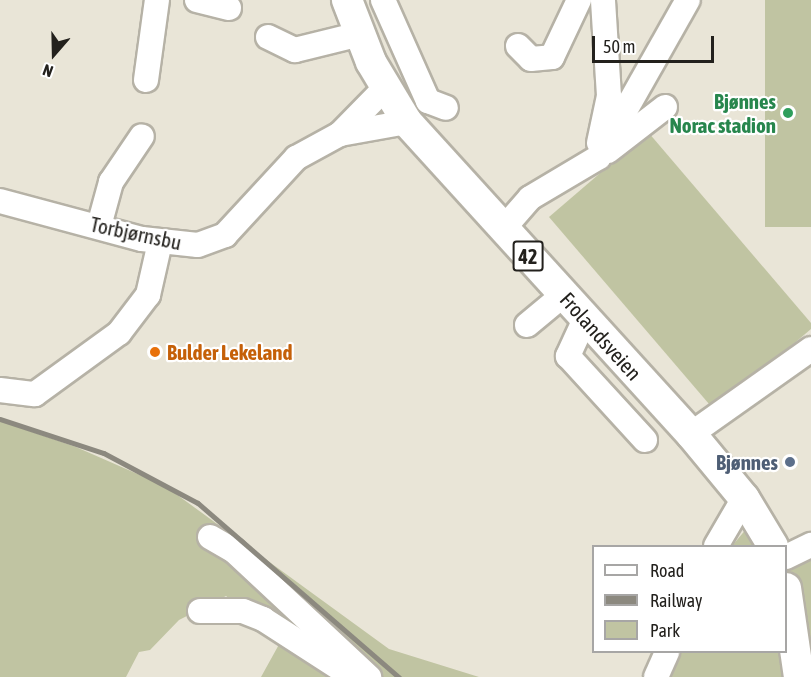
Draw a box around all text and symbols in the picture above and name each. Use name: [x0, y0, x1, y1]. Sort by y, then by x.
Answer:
north arrow: [24, 24, 84, 84]
scale bar: [595, 24, 716, 62]
text: 50 m: [603, 36, 635, 57]
text: N: [40, 61, 55, 81]
place label: Bjønnes Norac stadion: [669, 88, 776, 138]
marker: Bjønnes Norac stadion: [781, 106, 795, 120]
street label: Torbjørnsbu: [88, 211, 184, 255]
road number: 42: [512, 239, 544, 273]
street label: Frolandsveien: [555, 287, 647, 385]
place label: Bulder Lekeland: [167, 339, 292, 365]
marker: Bulder Lekeland: [148, 345, 162, 359]
place label: Bjønnes: [716, 449, 778, 475]
marker: Bjønnes: [783, 455, 797, 469]
legend: [592, 545, 787, 653]
text: Road: [650, 560, 684, 581]
text: Railway: [650, 590, 702, 611]
text: Park: [650, 620, 680, 641]

